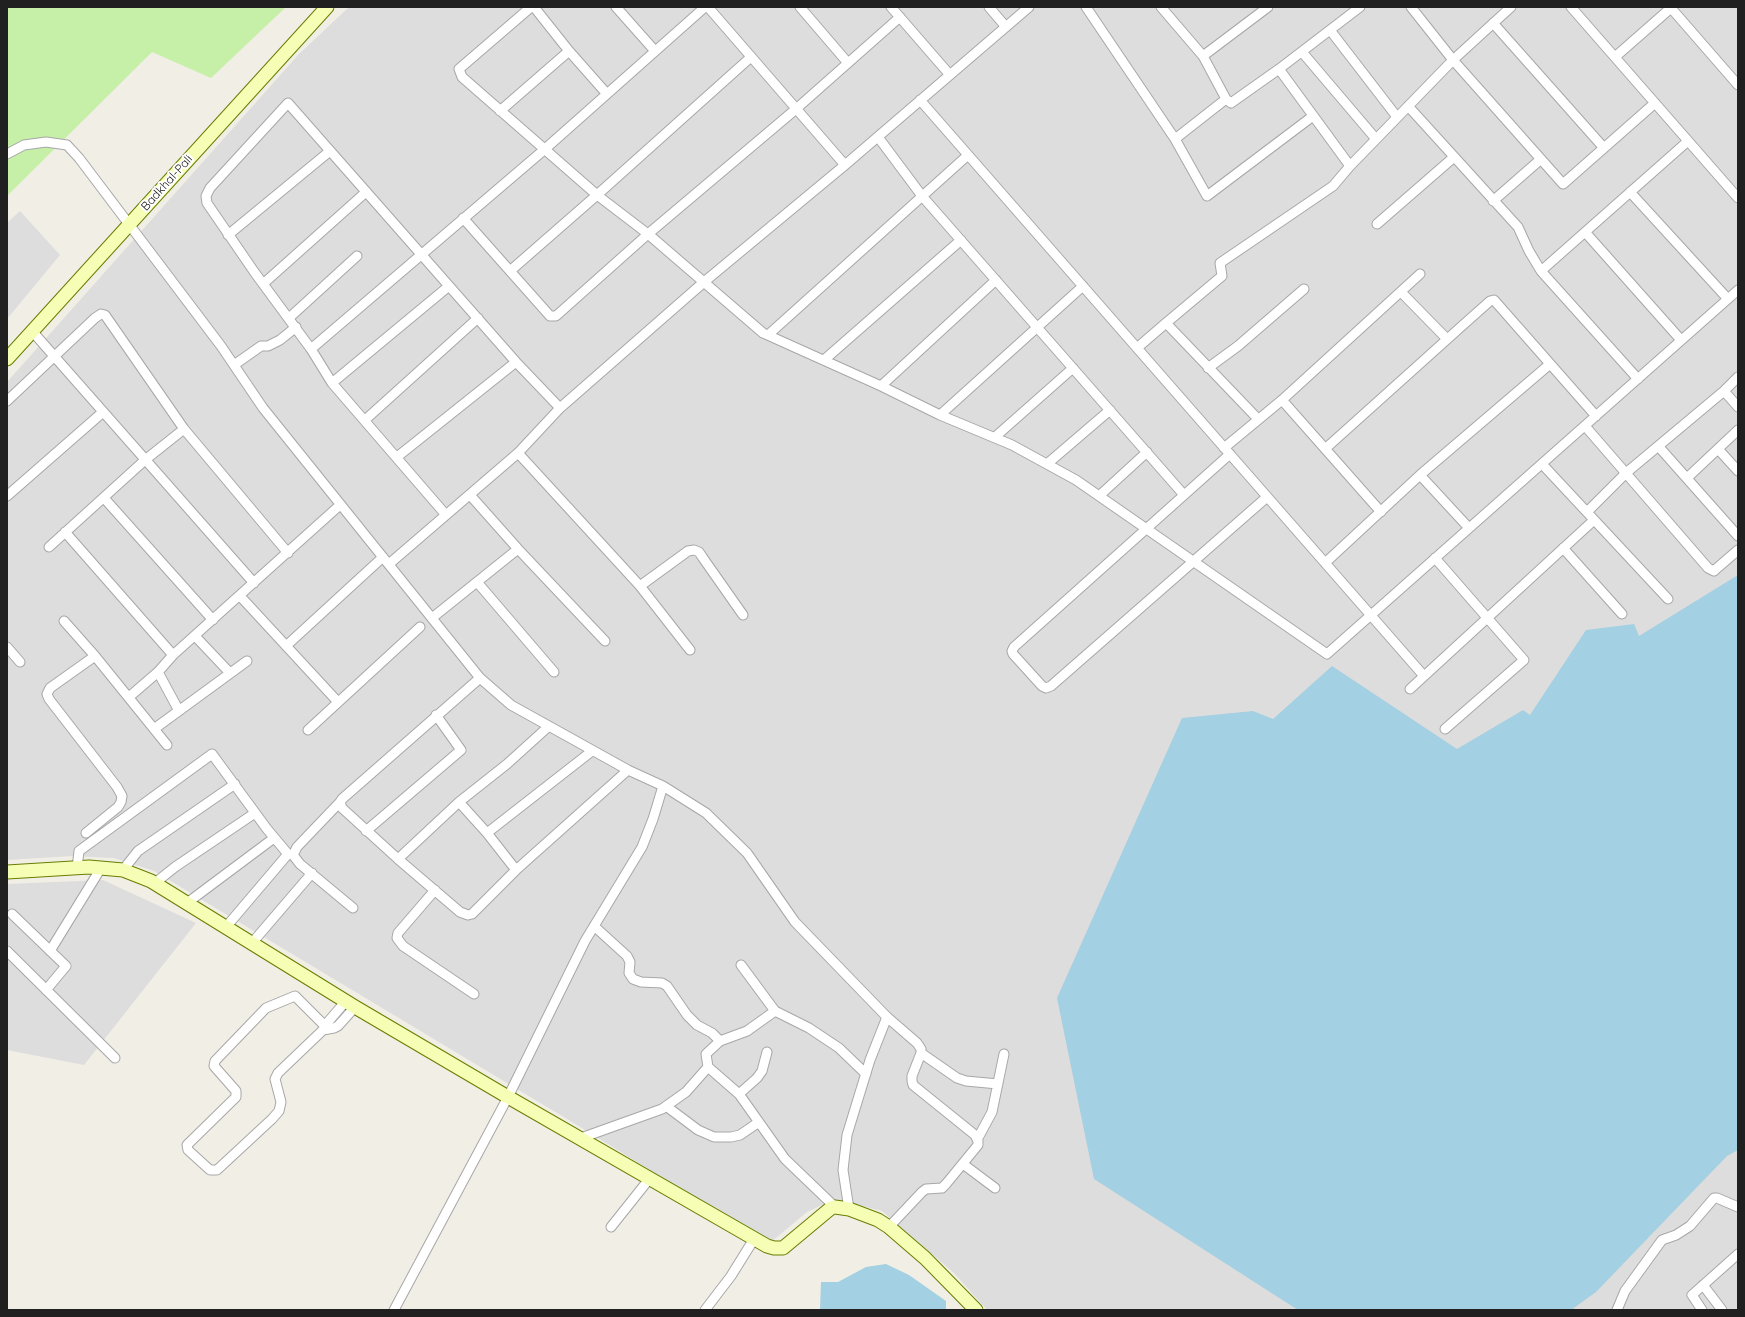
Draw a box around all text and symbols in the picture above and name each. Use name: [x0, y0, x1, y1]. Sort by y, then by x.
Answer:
street label: Badkhal-Pali: [138, 152, 196, 214]

